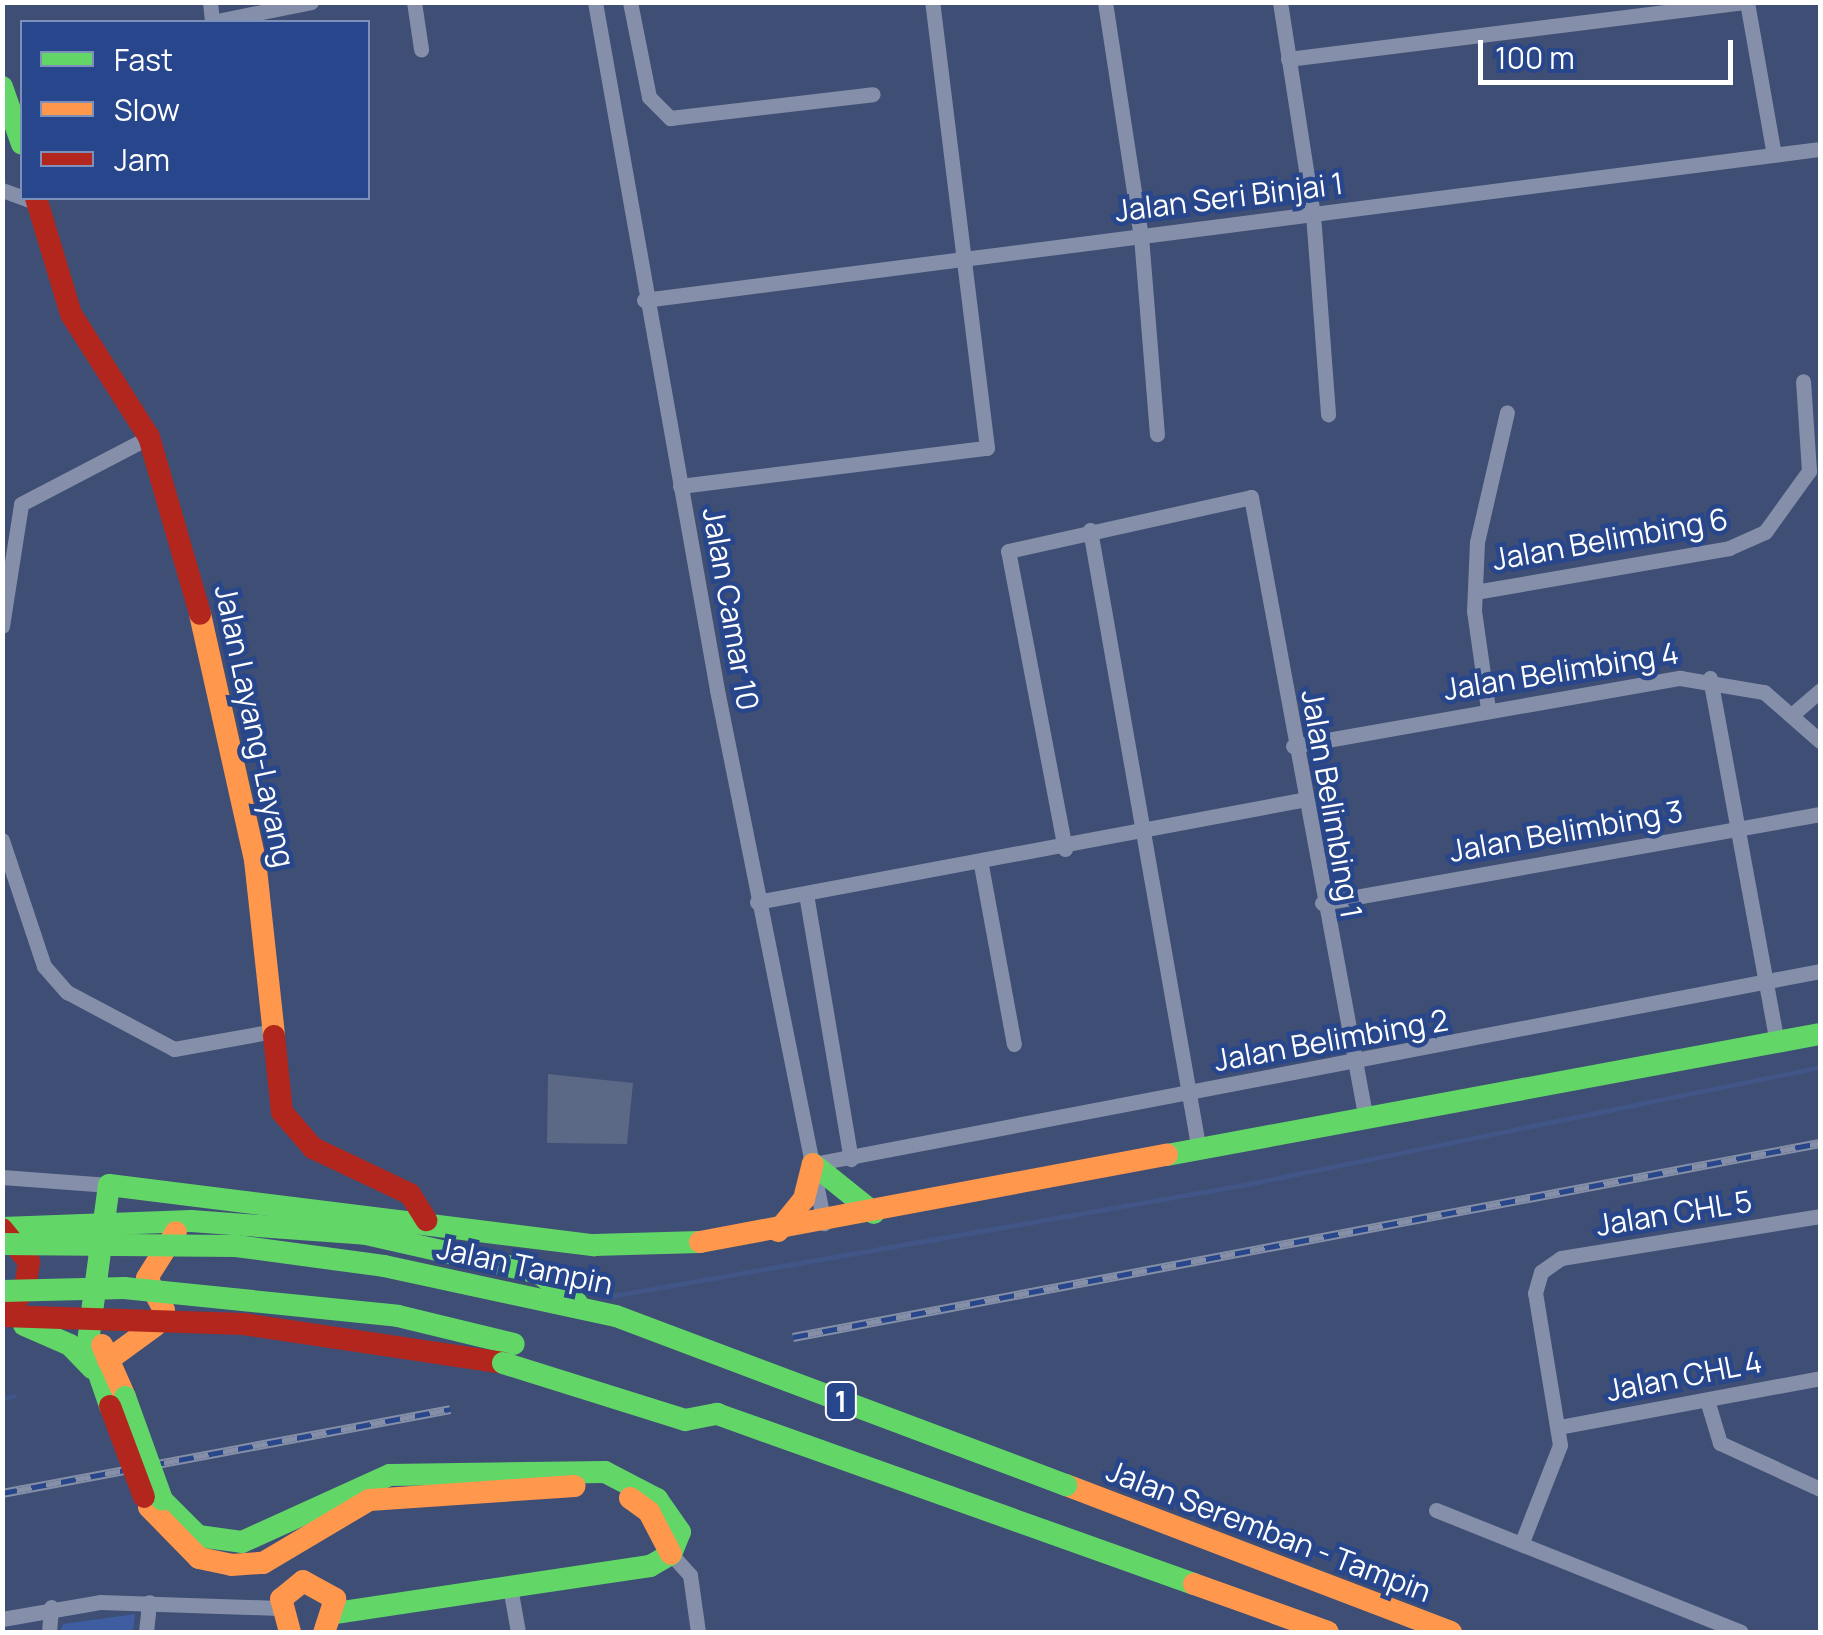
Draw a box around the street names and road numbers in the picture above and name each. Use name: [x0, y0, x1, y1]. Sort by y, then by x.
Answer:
street label: Jalan Seri Binjai 1: [1113, 165, 1345, 229]
street label: Jalan Belimbing 6: [1489, 501, 1731, 577]
street label: Jalan Camar 10: [695, 505, 767, 713]
street label: Jalan Layang-Layang: [207, 582, 303, 870]
street label: Jalan Belimbing 4: [1441, 635, 1681, 707]
street label: Jalan Belimbing 1: [1294, 687, 1370, 921]
street label: Jalan Belimbing 3: [1446, 793, 1686, 869]
street label: Jalan Belimbing 2: [1211, 1002, 1451, 1078]
street label: Jalan CHL 5: [1593, 1183, 1755, 1243]
street label: Jalan Tampin: [434, 1230, 616, 1302]
street label: Jalan CHL 4: [1602, 1343, 1766, 1409]
road number: 1: [824, 1378, 858, 1424]
street label: Jalan Seremban - Tampin: [1102, 1452, 1436, 1610]

